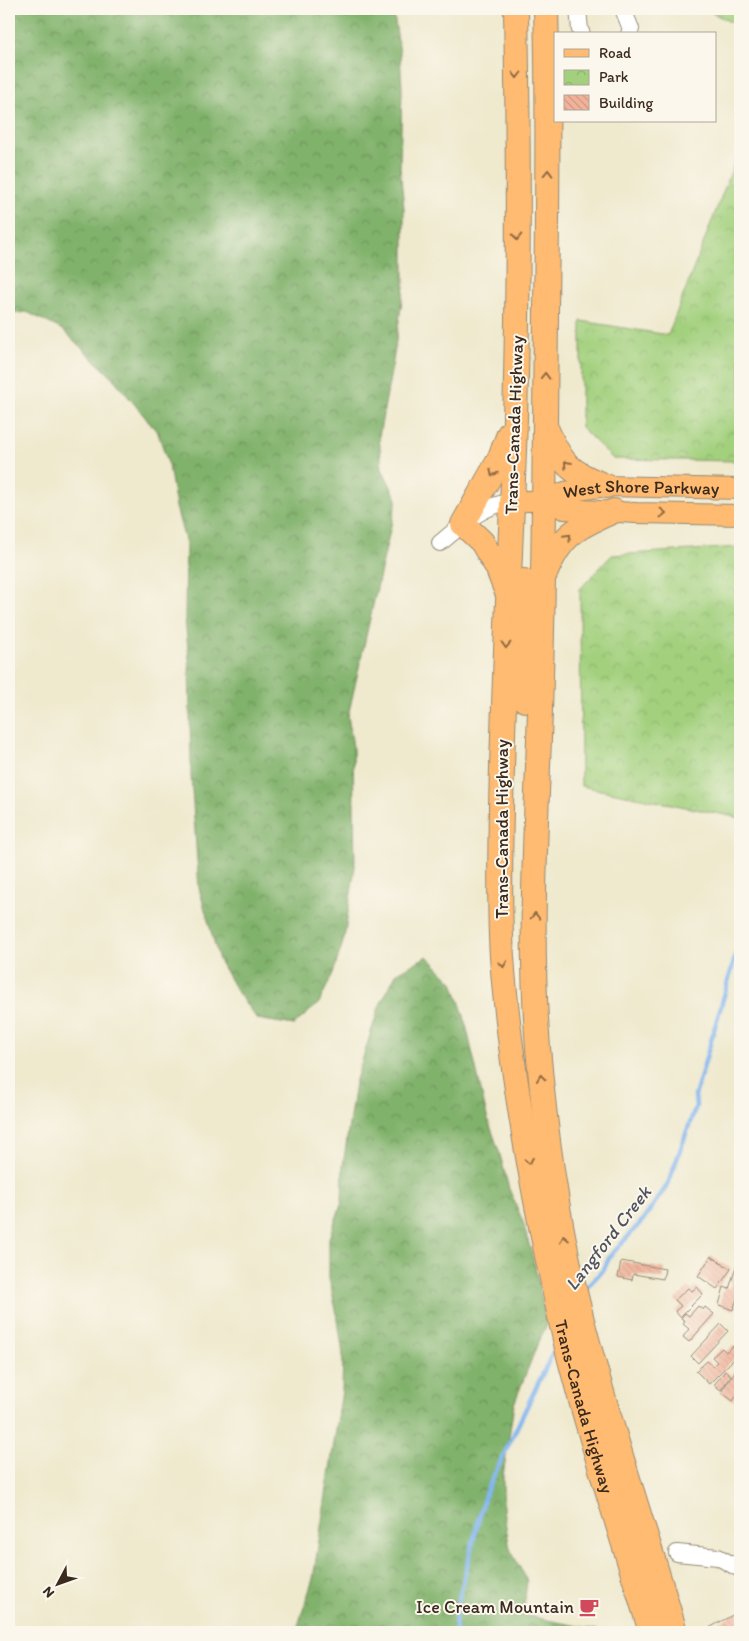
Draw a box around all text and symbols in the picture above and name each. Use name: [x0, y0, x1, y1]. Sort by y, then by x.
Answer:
legend: [554, 32, 716, 122]
text: Road: [599, 44, 632, 62]
text: Park: [599, 68, 629, 86]
one-way arrow: [512, 71, 522, 79]
text: Building: [599, 94, 653, 112]
one-way arrow: [543, 169, 553, 176]
one-way arrow: [512, 234, 522, 241]
street label: Trans-Canada Highway: [500, 335, 528, 515]
one-way arrow: [540, 372, 550, 380]
one-way arrow: [564, 461, 573, 470]
one-way arrow: [489, 468, 499, 477]
street label: West Shore Parkway: [562, 475, 720, 503]
one-way arrow: [659, 508, 667, 519]
one-way arrow: [562, 534, 571, 543]
one-way arrow: [501, 641, 511, 649]
street label: Trans-Canada Highway: [491, 739, 513, 919]
one-way arrow: [530, 912, 540, 920]
one-way arrow: [497, 961, 508, 969]
one-way arrow: [536, 1074, 547, 1082]
one-way arrow: [523, 1156, 533, 1165]
water label: Langford Creek: [560, 1180, 657, 1295]
one-way arrow: [559, 1234, 570, 1243]
street label: Trans-Canada Highway: [550, 1318, 619, 1497]
north arrow: [32, 1558, 82, 1608]
text: N: [39, 1583, 58, 1601]
place label: Ice Cream Mountain: [416, 1596, 574, 1618]
cafe icon: Ice Cream Mountain: [578, 1596, 600, 1618]

